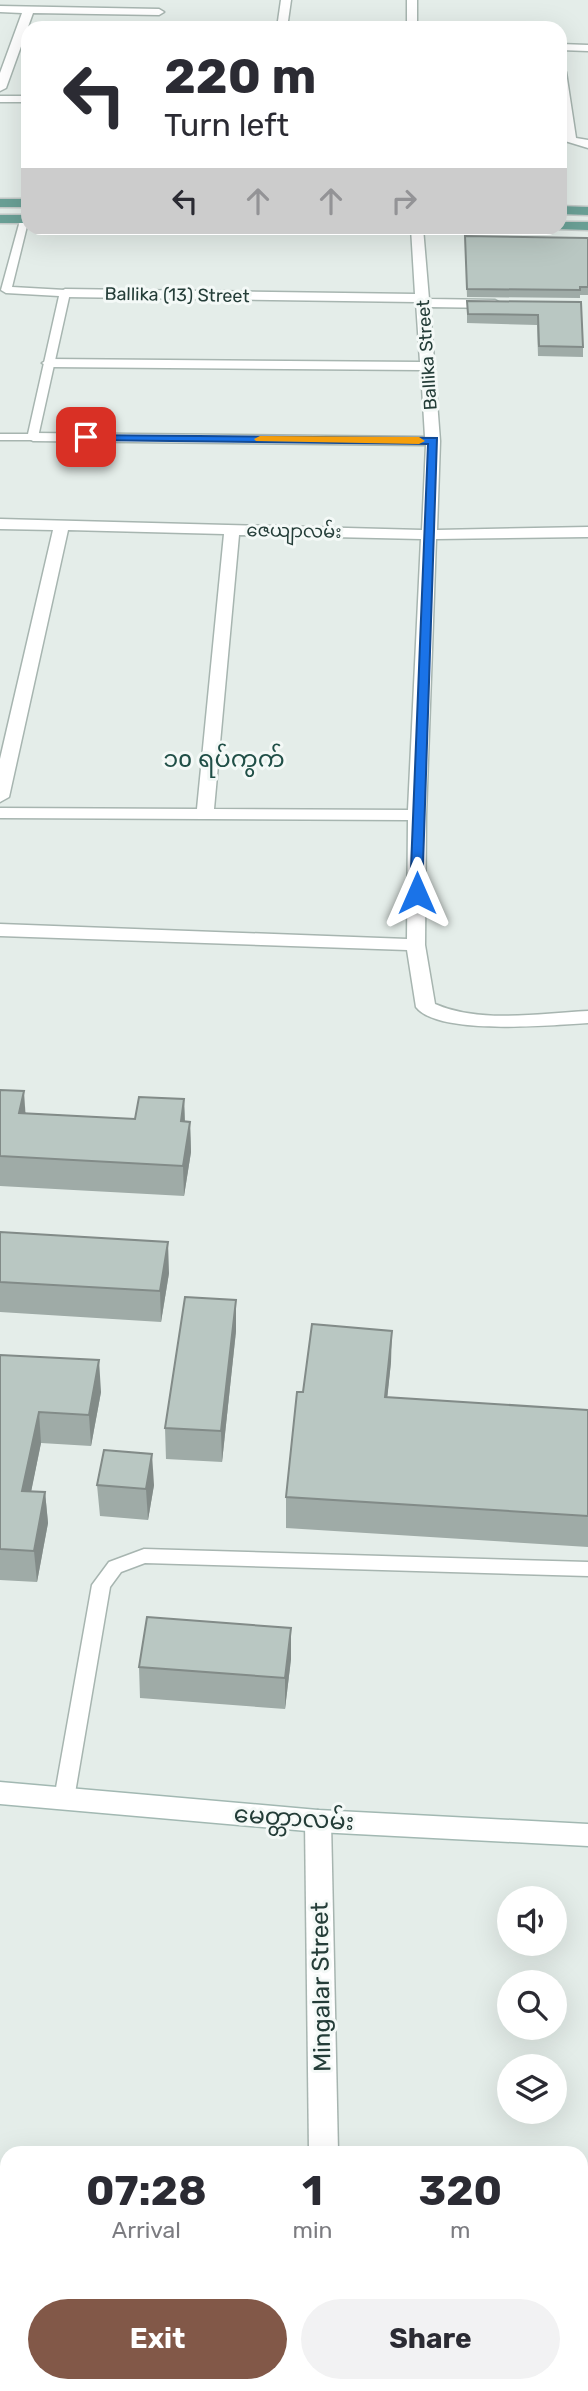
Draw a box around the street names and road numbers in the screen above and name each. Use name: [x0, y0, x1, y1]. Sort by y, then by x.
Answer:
street label: Ballika (13) Street: [104, 283, 250, 307]
street label: Ballika Street: [412, 299, 442, 411]
street label: ဇေယျာလမ်း: [246, 517, 342, 547]
street label: မေတ္တာလမ်း: [233, 1798, 355, 1841]
street label: Mingalar Street: [306, 1902, 336, 2072]

